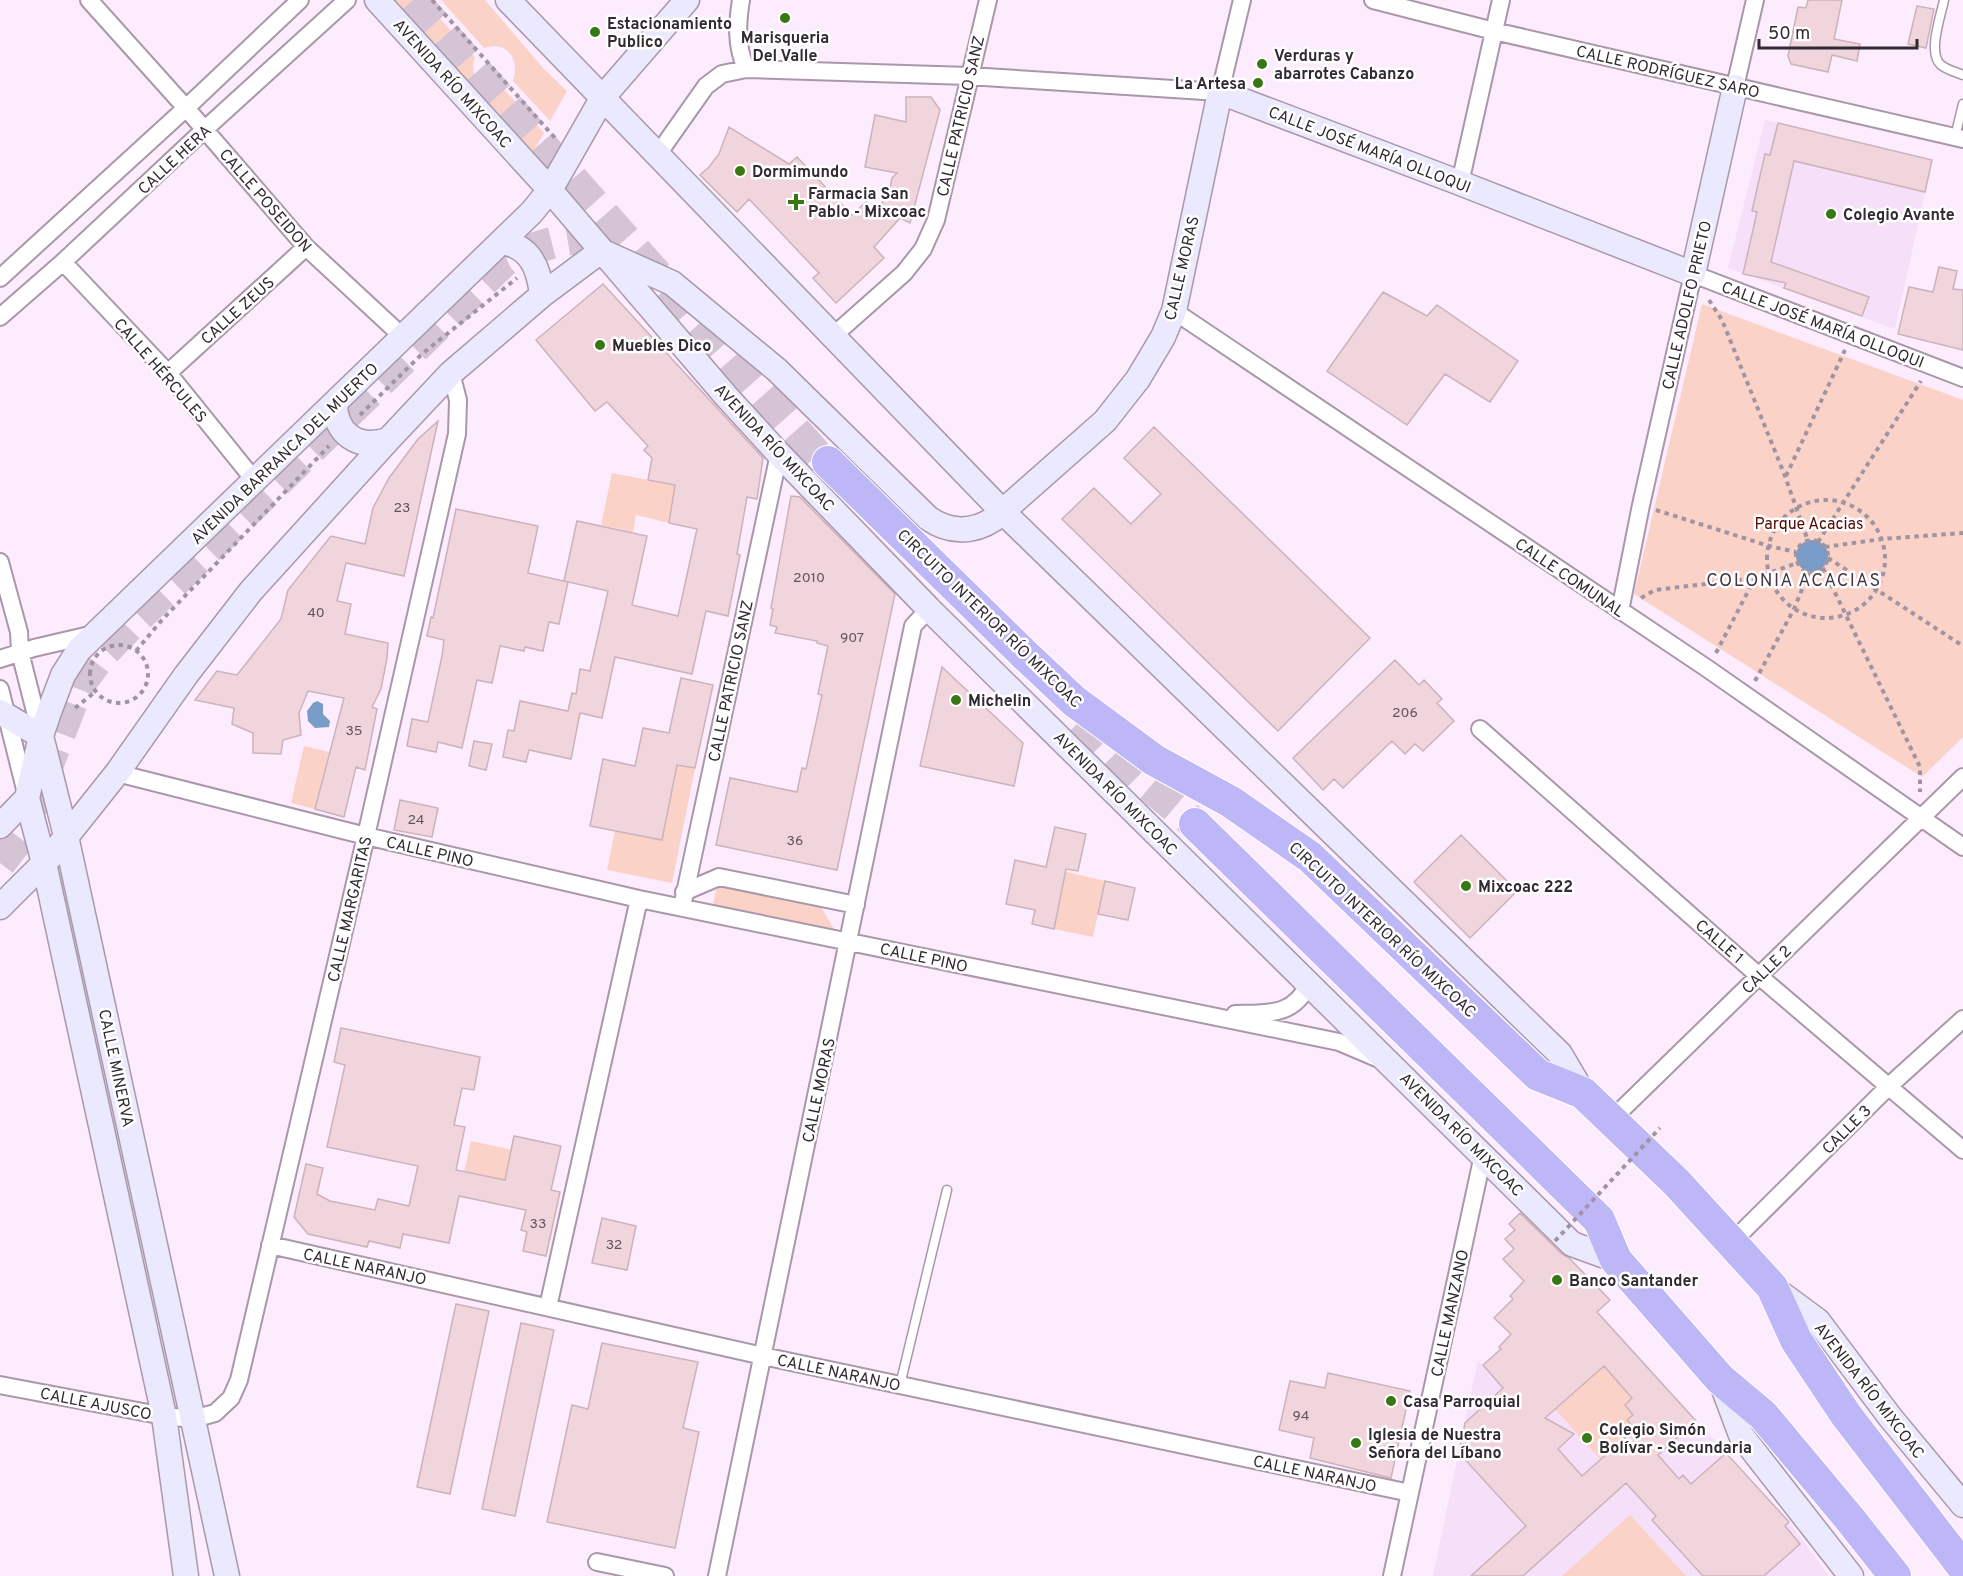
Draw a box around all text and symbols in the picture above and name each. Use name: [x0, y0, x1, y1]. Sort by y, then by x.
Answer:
marker: Marisqueria Del Valle: [778, 11, 792, 25]
scale bar: [1759, 12, 1916, 50]
street label: AVENIDA RÍO MIXCOAC: [388, 14, 516, 153]
place label: Estacionamiento Publico: [607, 15, 732, 53]
text: 50 m: [1768, 23, 1810, 46]
marker: Estacionamiento Publico: [588, 25, 602, 39]
place label: Marisqueria Del Valle: [741, 29, 829, 67]
street label: CALLE PATRICIO SANZ: [934, 34, 990, 199]
street label: CALLE RODRÍGUEZ SARO: [1574, 40, 1762, 104]
place label: Verduras y abarrotes Cabanzo: [1274, 47, 1414, 85]
marker: Verduras y abarrotes Cabanzo: [1255, 57, 1269, 71]
place label: La Artesa: [1175, 75, 1246, 95]
marker: La Artesa: [1251, 76, 1265, 90]
street label: CALLE JOSÉ MARÍA OLLOQUI: [1265, 101, 1474, 199]
street label: CALLE HERA: [134, 121, 216, 200]
street label: CALLE POSEIDON: [214, 145, 315, 257]
place label: Dormimundo: [752, 163, 848, 183]
marker: Dormimundo: [733, 164, 747, 178]
place label: Farmacia San Pablo - Mixcoac: [808, 185, 926, 223]
marker: Farmacia San Pablo - Mixcoac: [789, 195, 803, 209]
place label: Colegio Avante: [1843, 206, 1955, 226]
marker: Colegio Avante: [1824, 207, 1838, 221]
street label: CALLE MORAS: [1161, 214, 1205, 323]
street label: CALLE ADOLFO PRIETO: [1659, 219, 1717, 392]
street label: CALLE ZEUS: [197, 273, 279, 350]
street label: CALLE JOSÉ MARÍA OLLOQUI: [1718, 276, 1927, 374]
street label: CALLE HÉRCULES: [109, 314, 212, 428]
place label: Muebles Dico: [612, 337, 711, 357]
marker: Muebles Dico: [593, 338, 607, 352]
street label: AVENIDA BARRANCA DEL MUERTO: [187, 359, 383, 549]
street label: AVENIDA RÍO MIXCOAC: [709, 379, 839, 516]
house number: 23: [394, 500, 411, 517]
park label: Parque Acacias: [1754, 515, 1864, 535]
street label: CIRCUITO INTERIOR RÍO MIXCOAC: [892, 524, 1086, 713]
street label: CALLE COMUNAL: [1510, 535, 1628, 623]
house number: 2010: [793, 570, 825, 587]
district label: COLONIA ACACIAS: [1706, 570, 1882, 593]
street label: CALLE PATRICIO SANZ: [705, 599, 759, 764]
house number: 40: [307, 605, 325, 622]
house number: 907: [840, 630, 864, 647]
place label: Michelin: [968, 692, 1031, 712]
marker: Michelin: [949, 693, 963, 707]
house number: 206: [1392, 705, 1418, 722]
house number: 35: [345, 723, 363, 740]
street label: AVENIDA RÍO MIXCOAC: [1048, 727, 1182, 861]
house number: 24: [407, 812, 425, 829]
street label: CALLE PINO: [384, 833, 475, 873]
house number: 36: [787, 833, 803, 850]
street label: CALLE MARGARITAS: [324, 834, 377, 984]
street label: CIRCUITO INTERIOR RÍO MIXCOAC: [1284, 837, 1481, 1023]
place label: Mixcoac 222: [1478, 878, 1573, 898]
marker: Mixcoac 222: [1459, 879, 1473, 893]
street label: CALLE 1: [1690, 916, 1747, 969]
street label: CALLE PINO: [878, 940, 969, 978]
street label: CALLE 2: [1738, 942, 1796, 999]
street label: CALLE MINERVA: [93, 1008, 137, 1129]
street label: CALLE MORAS: [799, 1036, 841, 1145]
street label: AVENIDA RÍO MIXCOAC: [1394, 1068, 1528, 1202]
street label: CALLE 3: [1819, 1102, 1876, 1159]
house number: 33: [530, 1216, 546, 1233]
house number: 32: [606, 1237, 622, 1254]
street label: CALLE NARANJO: [301, 1245, 428, 1291]
street label: CALLE MANZANO: [1428, 1248, 1474, 1379]
place label: Banco Santander: [1569, 1272, 1698, 1292]
marker: Banco Santander: [1550, 1273, 1564, 1287]
street label: AVENIDA RÍO MIXCOAC: [1809, 1318, 1929, 1463]
street label: CALLE NARANJO: [775, 1351, 902, 1397]
street label: CALLE AJUSCO: [38, 1384, 153, 1426]
place label: Casa Parroquial: [1403, 1393, 1520, 1413]
marker: Casa Parroquial: [1384, 1394, 1398, 1408]
house number: 94: [1292, 1408, 1310, 1425]
place label: Colegio Simón Bolívar - Secundaria: [1599, 1421, 1752, 1459]
place label: Iglesia de Nuestra Señora del Líbano: [1368, 1426, 1502, 1464]
marker: Colegio Simón Bolívar - Secundaria: [1580, 1431, 1594, 1445]
marker: Iglesia de Nuestra Señora del Líbano: [1349, 1436, 1363, 1450]
street label: CALLE NARANJO: [1251, 1452, 1378, 1498]

